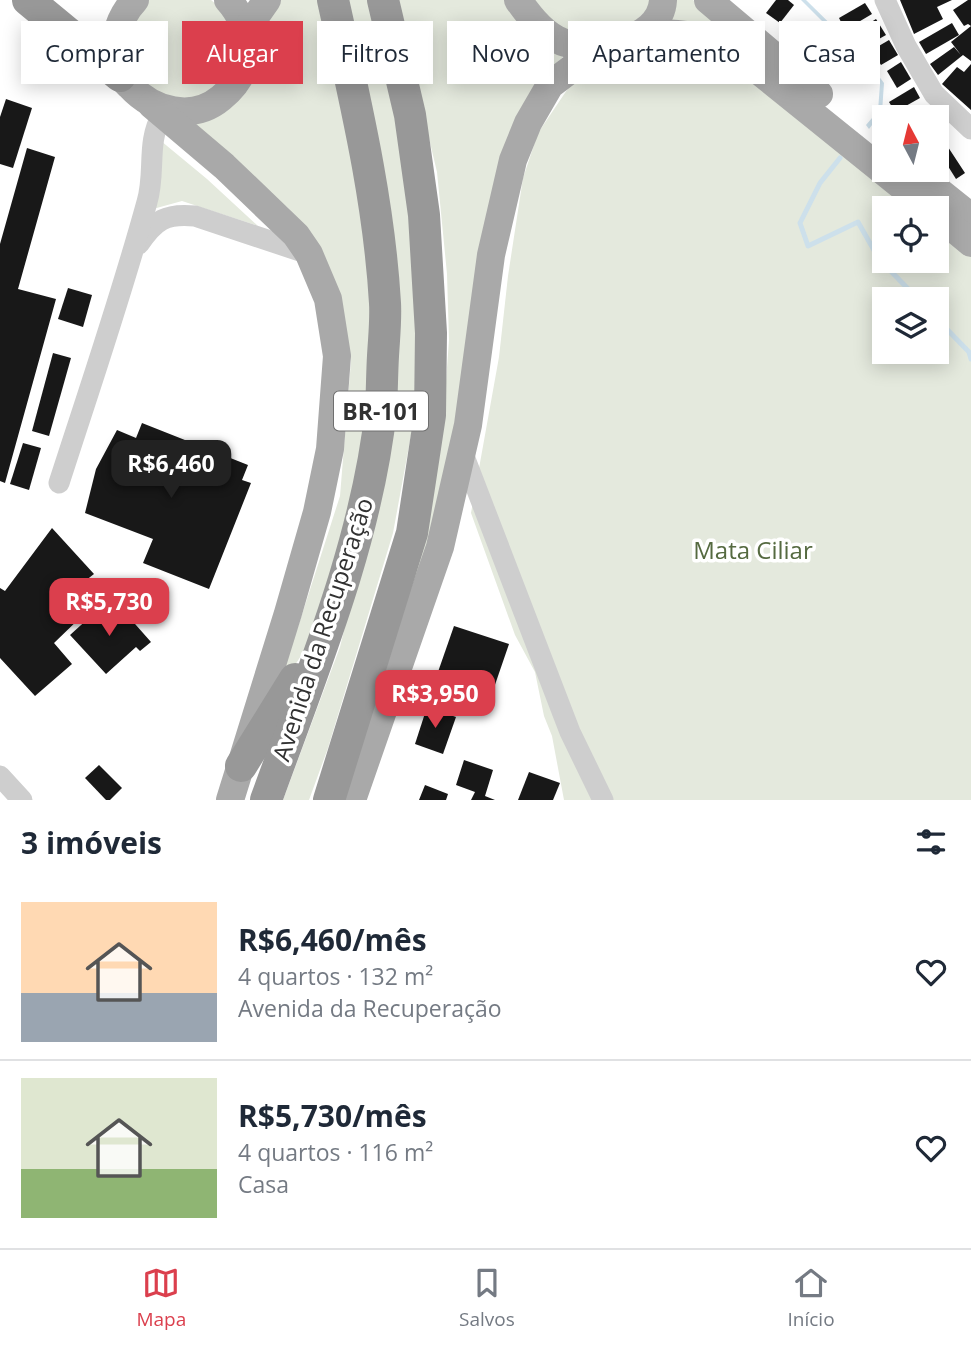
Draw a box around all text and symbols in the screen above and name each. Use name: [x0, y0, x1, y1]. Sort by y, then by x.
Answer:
chip: Comprar: [21, 21, 168, 84]
chip: Alugar: [182, 21, 303, 84]
chip: Filtros: [317, 21, 433, 84]
chip: Novo: [447, 21, 554, 84]
chip: Apartamento: [568, 21, 765, 84]
chip: Casa: [779, 21, 880, 84]
north arrow: [872, 105, 948, 182]
map controls: [872, 105, 949, 364]
button: locate: [872, 196, 949, 273]
button: layers: [872, 287, 949, 364]
road number: BR-101: [334, 392, 428, 430]
pin: R$6,460: [106, 440, 236, 500]
text: R$6,460: [127, 447, 215, 479]
street label: Avenida da Recuperação: [264, 493, 380, 765]
park label: Mata Ciliar: [693, 533, 813, 566]
pin: R$5,730: [44, 578, 174, 638]
text: R$5,730: [65, 585, 153, 617]
pin: R$3,950: [370, 670, 500, 730]
text: R$3,950: [391, 677, 479, 709]
text: 3 imóveis: [21, 822, 162, 863]
icon: filters: [912, 823, 950, 861]
text: R$6,460/mês: [238, 919, 427, 960]
icon: home: [77, 930, 161, 1014]
icon: heart: [912, 953, 950, 991]
text: 4 quartos · 132 m²: [238, 960, 433, 992]
text: Avenida da Recuperação: [238, 992, 502, 1024]
text: R$5,730/mês: [238, 1095, 427, 1136]
icon: home: [77, 1106, 161, 1190]
icon: heart: [912, 1129, 950, 1167]
text: 4 quartos · 116 m²: [238, 1136, 433, 1168]
text: Casa: [238, 1168, 289, 1200]
tab: Mapa: [136, 1264, 186, 1332]
tab: Salvos: [459, 1264, 515, 1332]
tab: Início: [788, 1264, 835, 1332]

